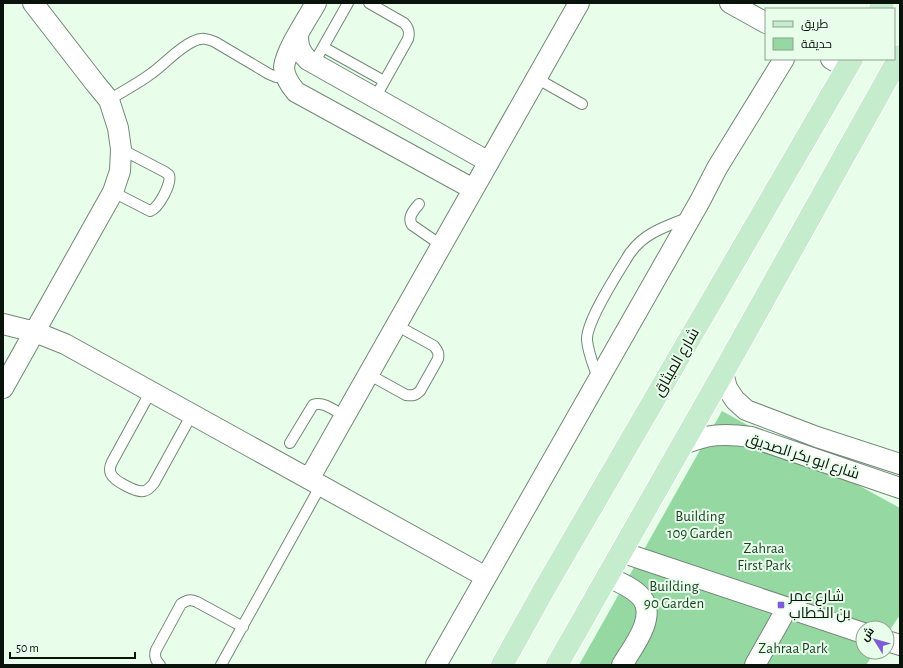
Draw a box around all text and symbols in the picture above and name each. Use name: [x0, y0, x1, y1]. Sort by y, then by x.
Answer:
legend: [765, 8, 895, 60]
text: طريق: [801, 18, 829, 31]
text: حديقة: [801, 38, 832, 51]
street label: شارع الميثاق: [650, 325, 705, 400]
street label: شارع ابو بكر الصديق: [743, 430, 862, 485]
park label: Building 109 Garden: [667, 509, 733, 541]
park label: Zahraa First Park: [737, 541, 791, 573]
park label: Building 90 Garden: [644, 579, 704, 611]
place label: شارع عمر بن الخطاب: [788, 588, 851, 623]
marker: شارع عمر بن الخطاب: [776, 600, 786, 610]
north arrow: [855, 620, 895, 660]
text: ش: [859, 625, 877, 644]
scale bar: [10, 634, 135, 660]
park label: Zahraa Park: [758, 641, 828, 656]
text: 50 m: [16, 642, 39, 654]

